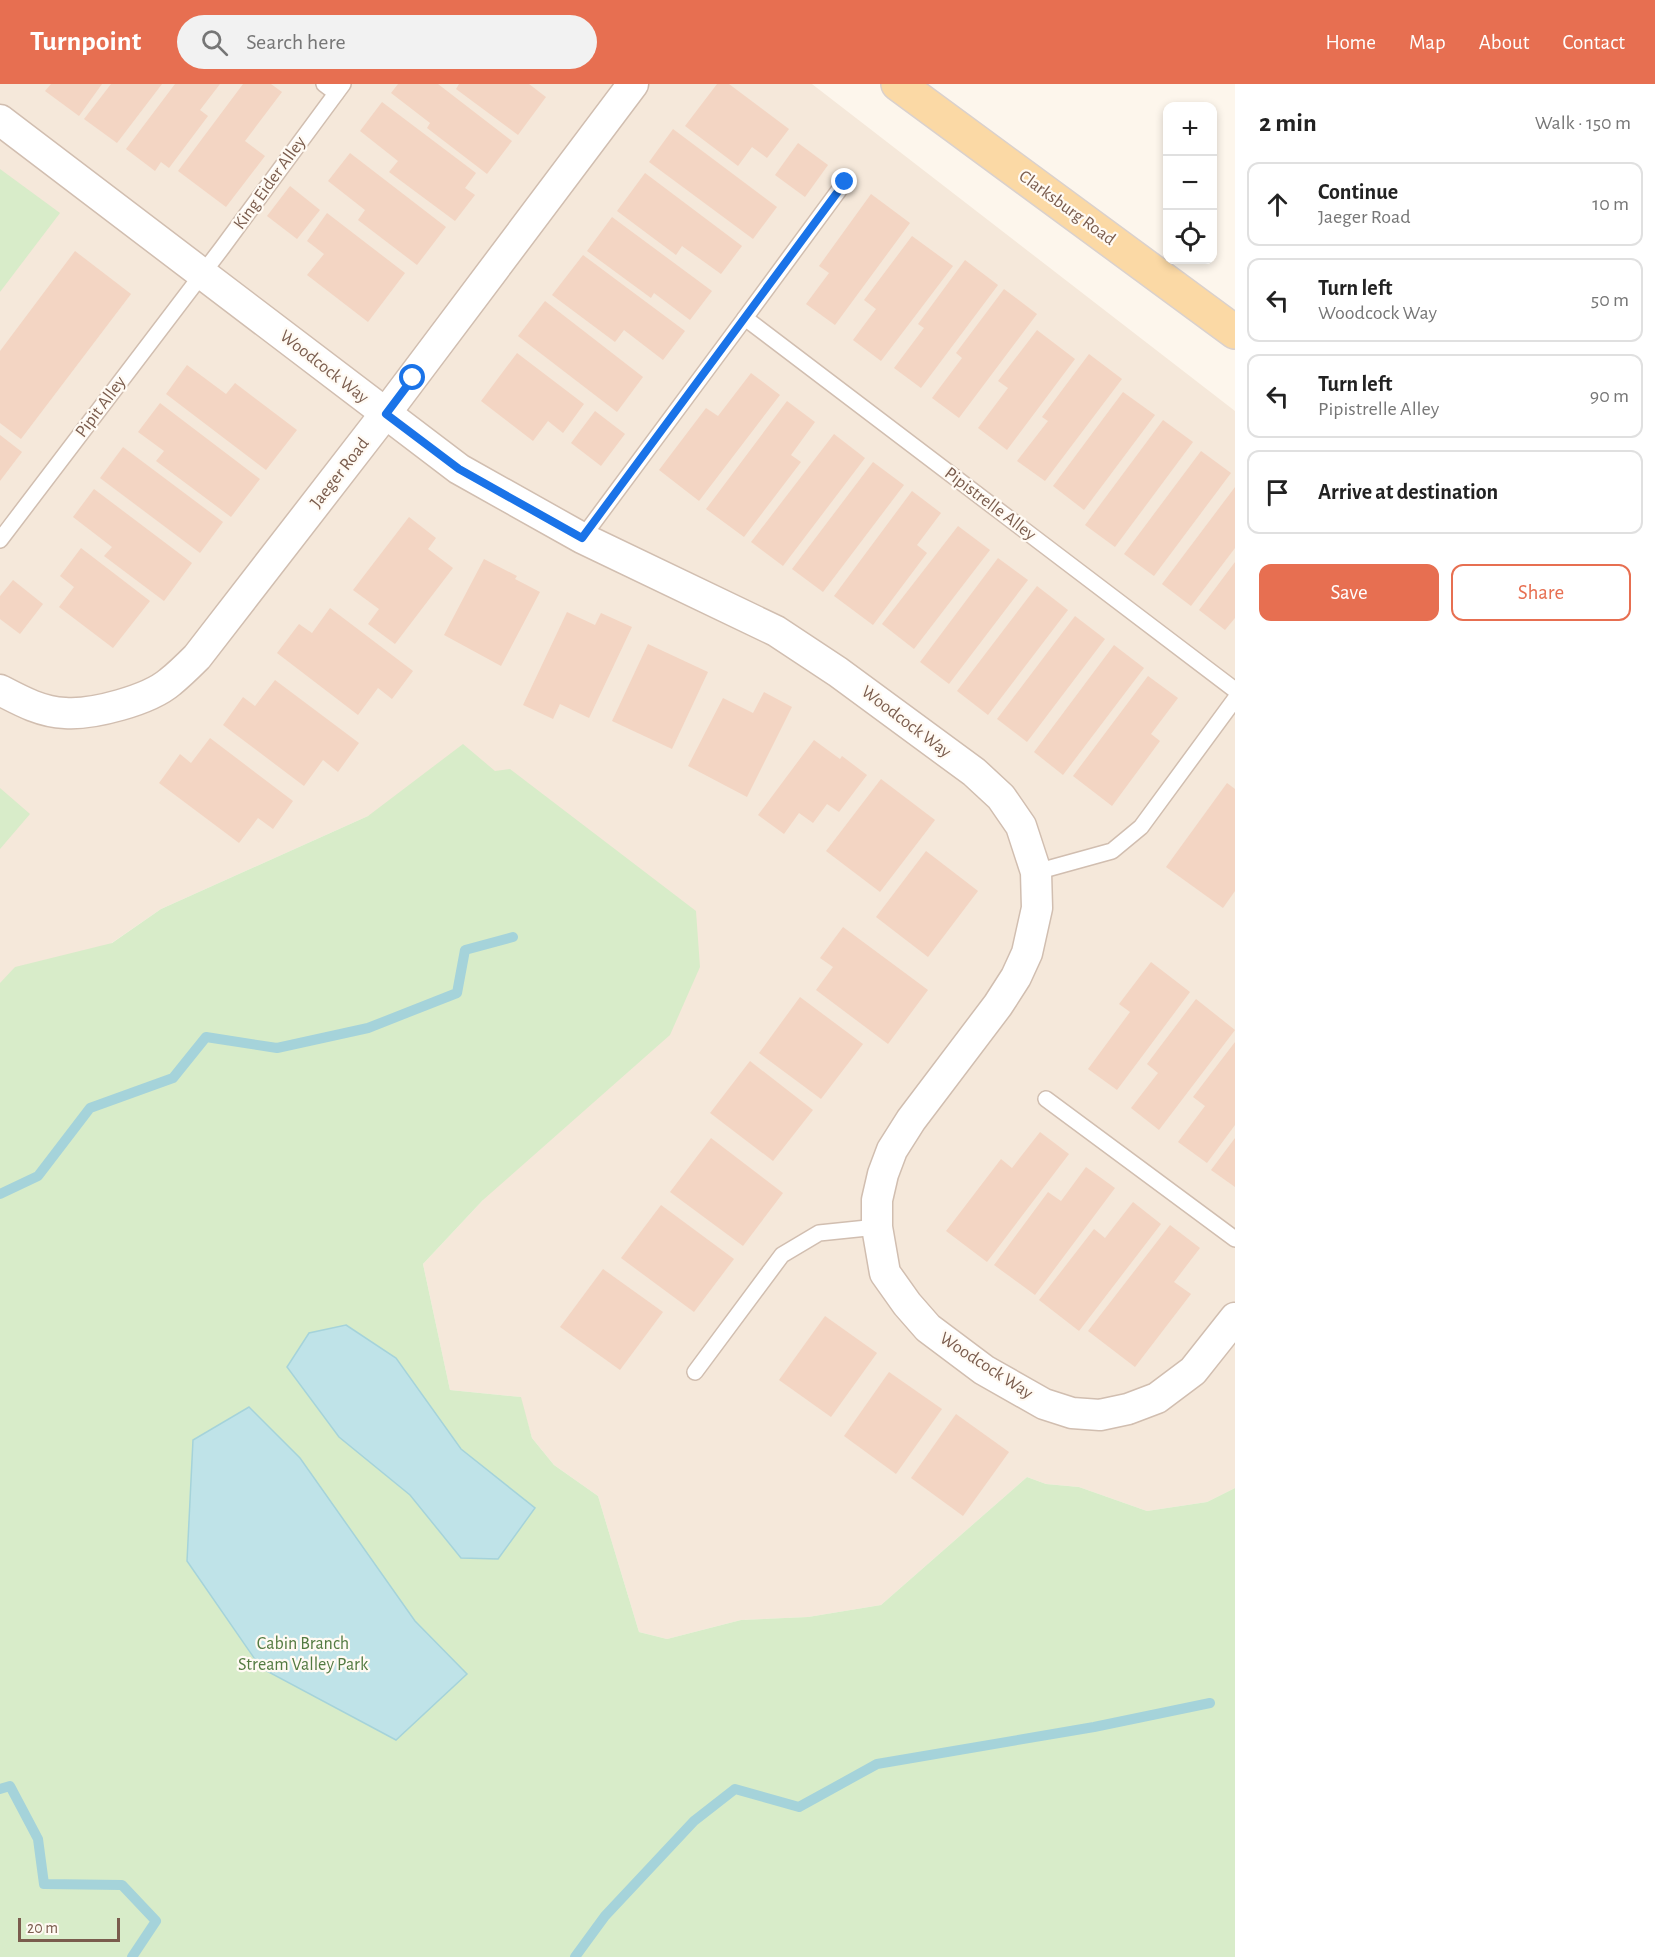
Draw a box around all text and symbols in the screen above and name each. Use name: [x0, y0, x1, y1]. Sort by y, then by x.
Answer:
search box: [177, 15, 597, 69]
icon: search: [198, 26, 231, 59]
text: Turnpoint: [30, 28, 141, 56]
text: Search here: [246, 31, 346, 53]
text: Home: [1325, 32, 1376, 53]
text: Map: [1409, 32, 1446, 53]
text: About: [1479, 32, 1529, 53]
text: Contact: [1562, 32, 1625, 53]
map controls: [1163, 102, 1217, 264]
button: +: [1163, 102, 1217, 156]
text: 2 min: [1259, 110, 1317, 136]
text: Walk · 150 m: [1535, 113, 1631, 133]
street label: King Eider Alley: [230, 133, 310, 233]
button: −: [1163, 156, 1217, 210]
street label: Clarksburg Road: [1015, 167, 1119, 249]
route end: [831, 168, 857, 194]
text: Continue: [1318, 181, 1398, 203]
icon: ahead: [1261, 188, 1294, 221]
text: 10 m: [1592, 194, 1629, 214]
text: Jaeger Road: [1318, 207, 1411, 227]
button: locate: [1163, 210, 1217, 264]
text: Turn left: [1318, 277, 1392, 299]
icon: left: [1261, 284, 1294, 317]
text: 50 m: [1591, 290, 1629, 310]
text: Woodcock Way: [1318, 303, 1437, 323]
street label: Woodcock Way: [276, 327, 372, 407]
route start: [399, 364, 425, 390]
street label: Pipit Alley: [72, 373, 130, 441]
text: Turn left: [1318, 373, 1392, 395]
icon: left: [1261, 380, 1294, 413]
text: 90 m: [1590, 386, 1629, 406]
text: Pipistrelle Alley: [1318, 399, 1439, 419]
street label: Jaeger Road: [307, 435, 373, 511]
street label: Pipistrelle Alley: [941, 464, 1039, 544]
icon: arrive: [1261, 476, 1294, 509]
text: Arrive at destination: [1318, 481, 1498, 503]
button: Save: [1259, 564, 1439, 621]
button: Share: [1451, 564, 1631, 621]
street label: Woodcock Way: [858, 683, 954, 762]
street label: Woodcock Way: [936, 1329, 1036, 1403]
park label: Cabin Branch Stream Valley Park: [238, 1635, 369, 1674]
scale bar: [18, 1915, 120, 1942]
text: 20 m: [27, 1920, 58, 1936]

